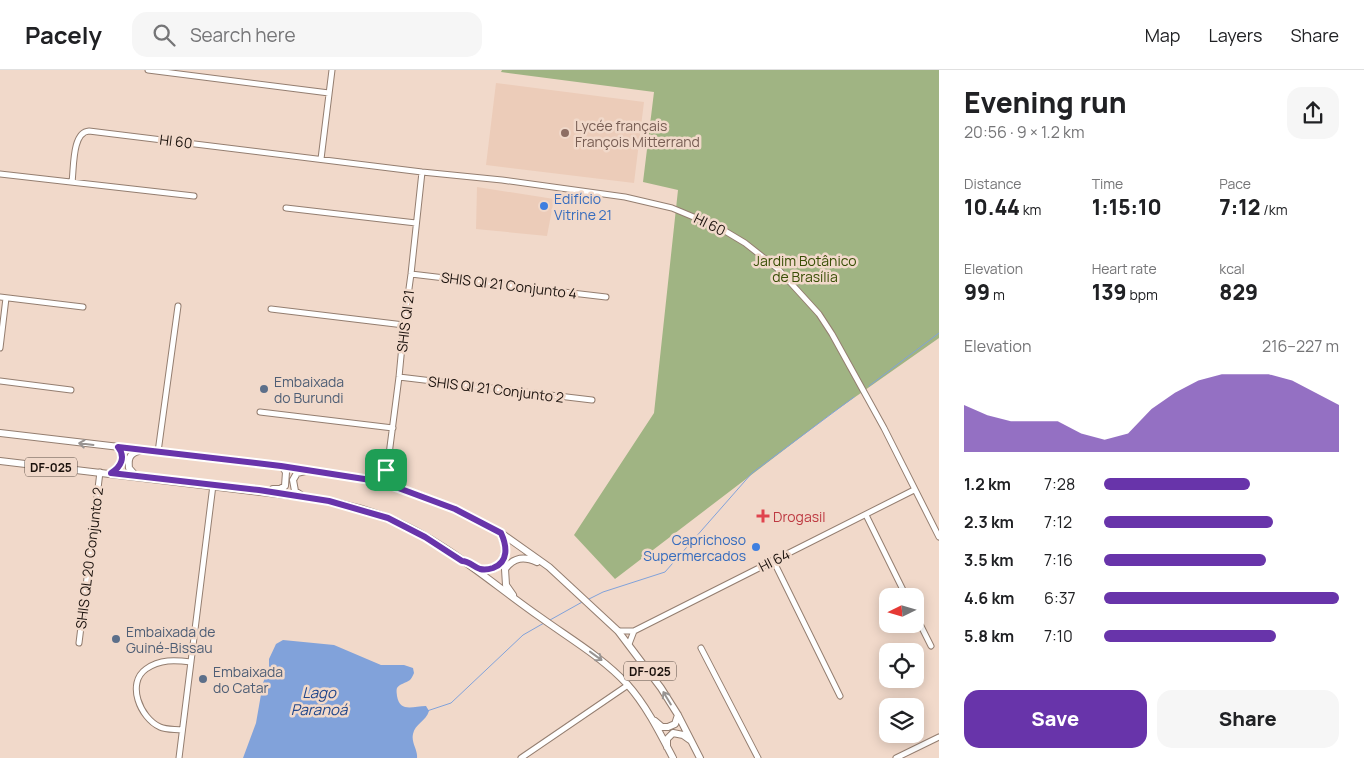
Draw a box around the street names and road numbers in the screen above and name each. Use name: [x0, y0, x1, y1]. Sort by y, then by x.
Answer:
street label: HI 60: [159, 130, 193, 152]
street label: HI 60: [691, 208, 729, 240]
street label: SHIS QI 21 Conjunto 4: [440, 267, 578, 303]
street label: SHIS QI 21: [392, 289, 418, 353]
street label: SHIS QI 21 Conjunto 2: [427, 371, 565, 407]
road number: DF-025: [25, 458, 77, 477]
street label: SHIS QL 20 Conjunto 2: [71, 486, 107, 630]
street label: HI 64: [755, 544, 793, 576]
road number: DF-025: [624, 662, 676, 680]

